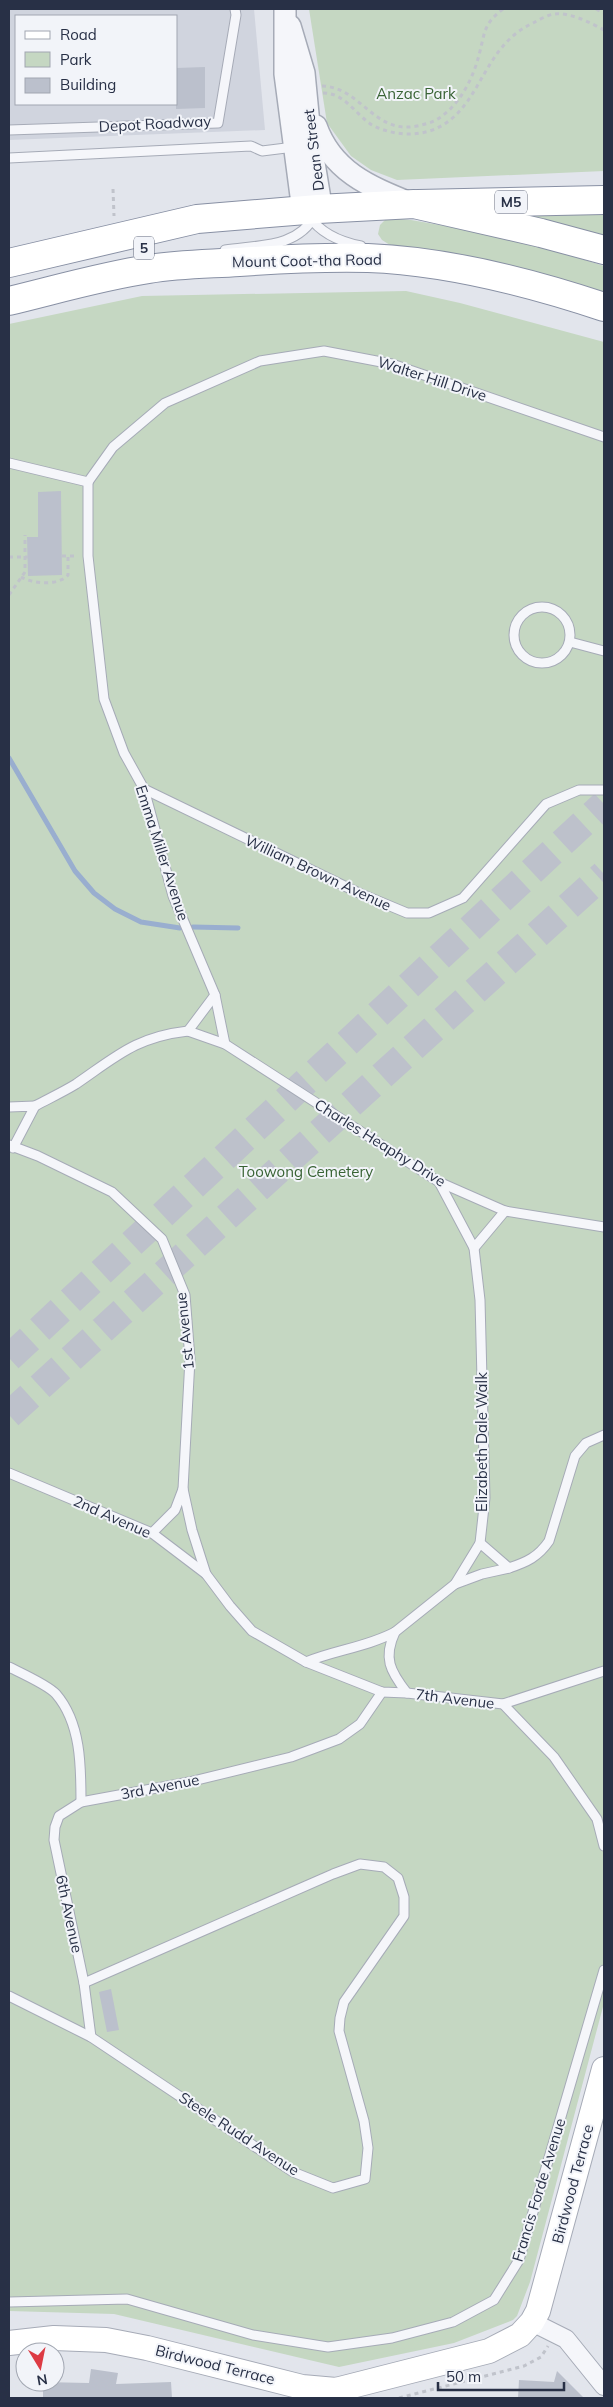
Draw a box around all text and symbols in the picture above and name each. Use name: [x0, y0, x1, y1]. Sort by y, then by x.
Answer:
legend: [15, 15, 178, 105]
text: Road: [60, 25, 97, 44]
text: Park: [60, 50, 92, 69]
text: Building: [60, 75, 116, 94]
park label: Anzac Park: [376, 84, 456, 103]
street label: Dean Street: [299, 108, 328, 192]
street label: Depot Roadway: [98, 111, 212, 136]
road number: M5: [495, 190, 527, 213]
road number: 5: [134, 237, 154, 260]
street label: Mount Coot-tha Road: [232, 250, 382, 271]
street label: Walter Hill Drive: [375, 352, 489, 405]
street label: Emma Miller Avenue: [132, 783, 193, 923]
street label: William Brown Avenue: [242, 830, 394, 915]
street label: Charles Heaphy Drive: [311, 1094, 449, 1191]
park label: Toowong Cemetery: [239, 1162, 373, 1181]
street label: 1st Avenue: [171, 1291, 198, 1371]
street label: Elizabeth Dale Walk: [472, 1372, 491, 1512]
street label: 2nd Avenue: [70, 1491, 154, 1542]
street label: 7th Avenue: [415, 1684, 496, 1713]
street label: 3rd Avenue: [119, 1770, 201, 1803]
street label: 6th Avenue: [52, 1873, 87, 1955]
street label: Steele Rudd Avenue: [176, 2088, 303, 2180]
street label: Francis Forde Avenue: [508, 2116, 569, 2264]
street label: Birdwood Terrace: [547, 2122, 598, 2245]
street label: Birdwood Terrace: [153, 2340, 277, 2389]
north arrow: [15, 2342, 65, 2392]
scale bar: [438, 2360, 564, 2392]
text: 50 m: [446, 2367, 481, 2386]
text: N: [35, 2370, 49, 2390]

